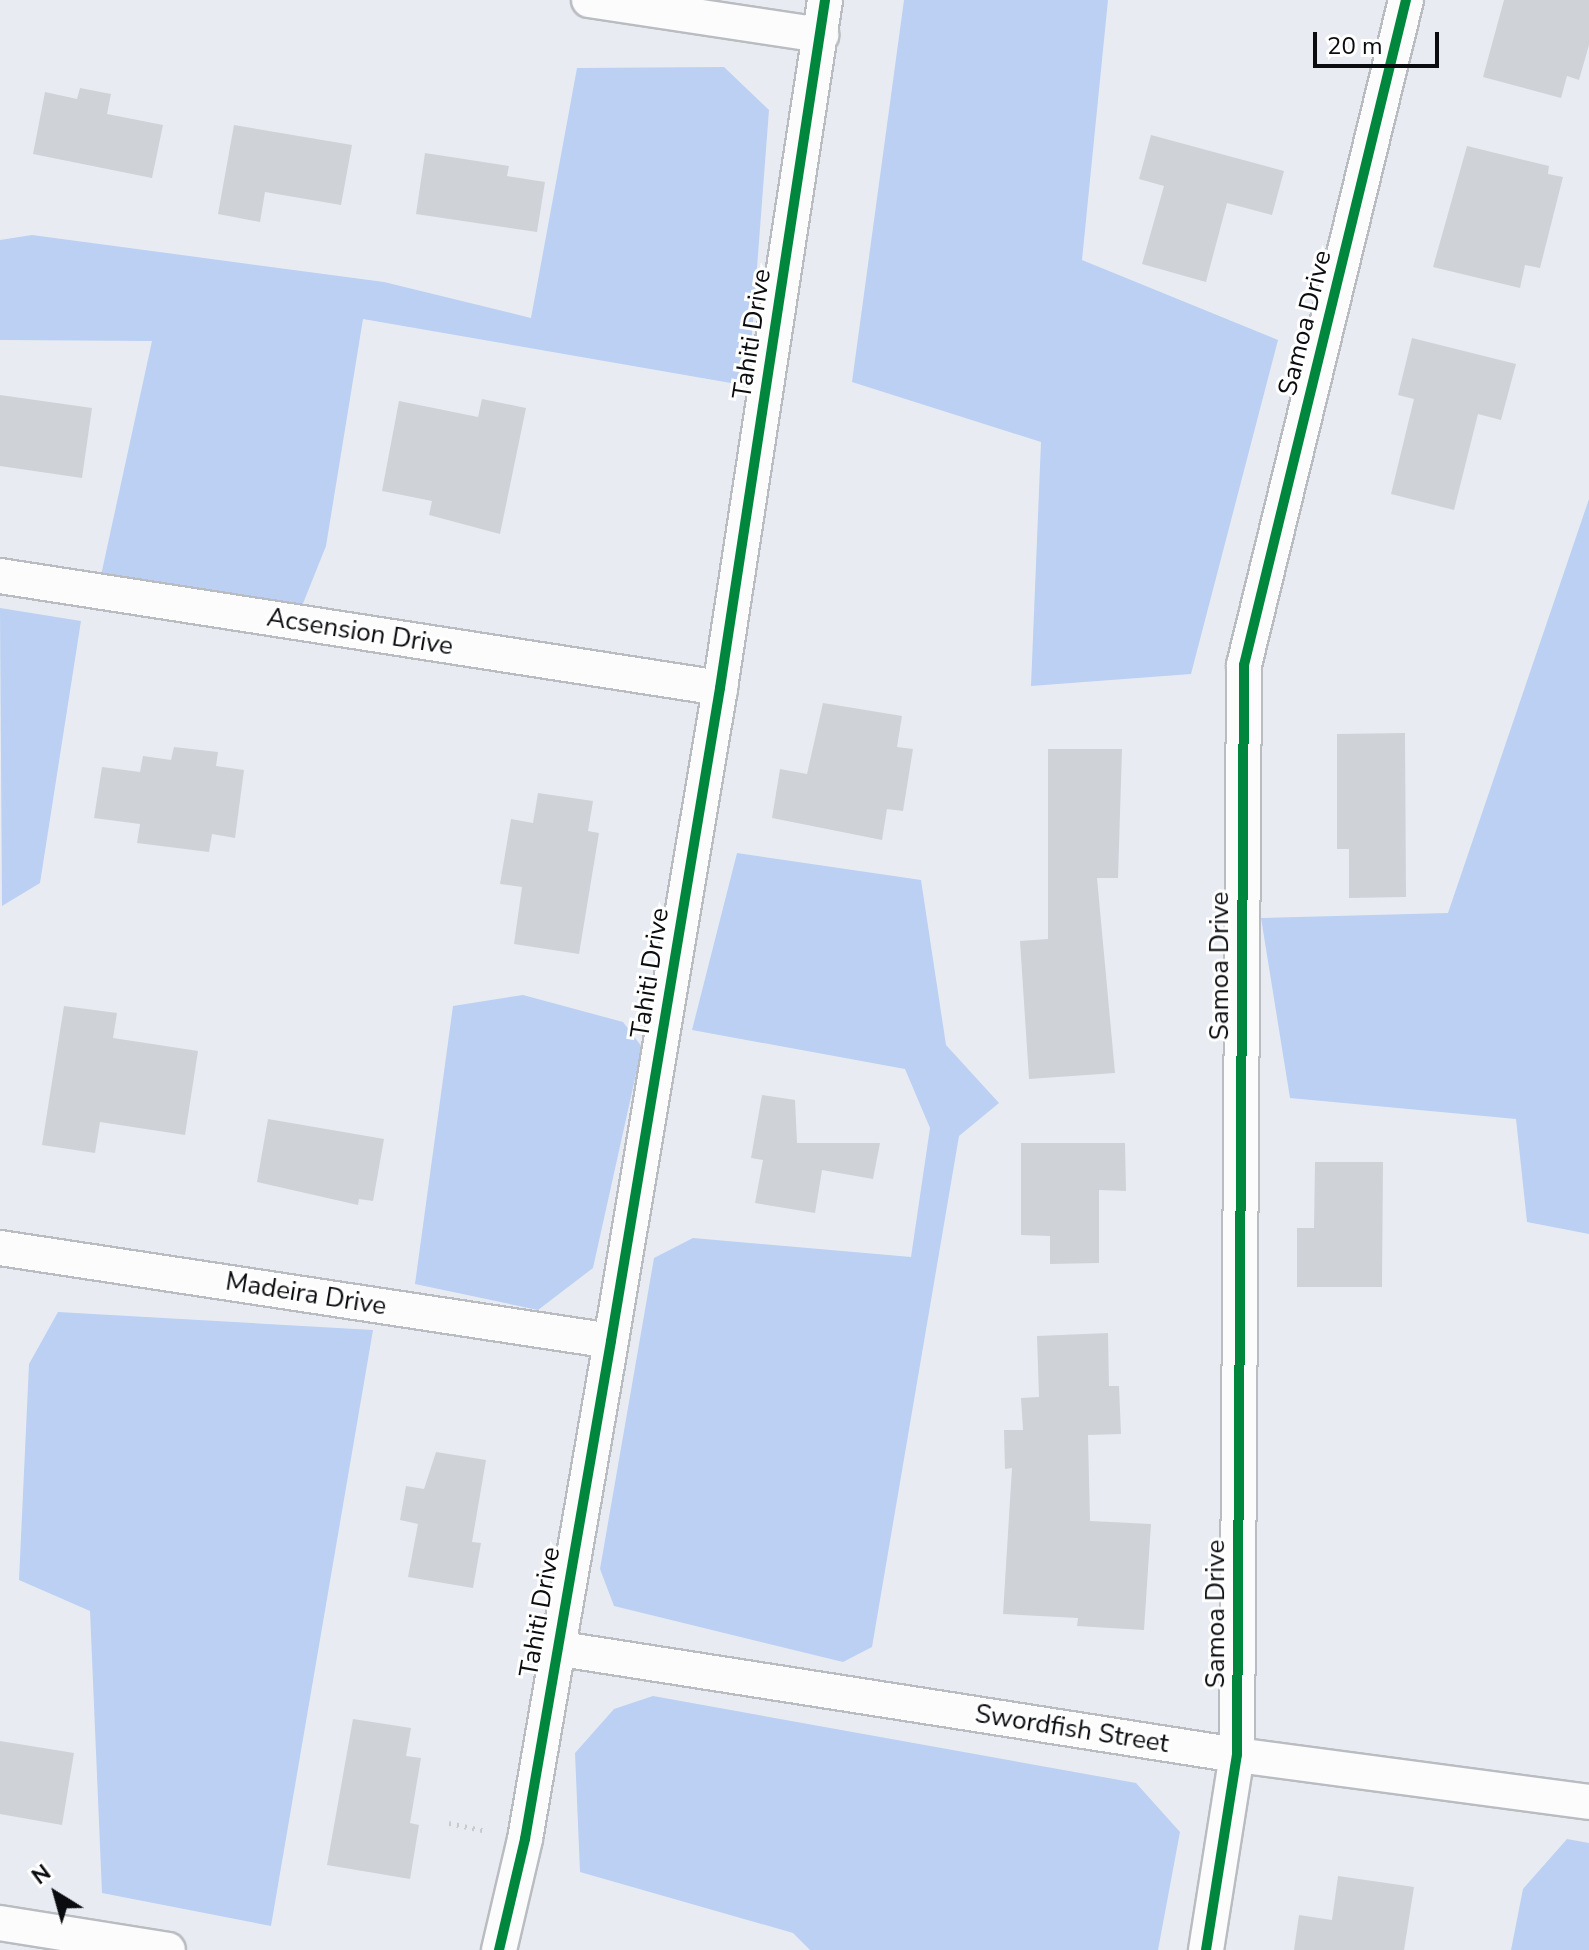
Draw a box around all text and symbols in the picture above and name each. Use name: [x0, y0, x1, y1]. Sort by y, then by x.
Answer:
scale bar: [1317, 16, 1443, 66]
text: 20 m: [1327, 30, 1383, 62]
street label: Samoa Drive: [1272, 247, 1338, 399]
street label: Tahiti Drive: [726, 267, 778, 401]
street label: Acsension Drive: [265, 602, 455, 662]
street label: Samoa Drive: [1204, 892, 1236, 1040]
street label: Tahiti Drive: [624, 906, 676, 1040]
street label: Madeira Drive: [223, 1266, 389, 1322]
street label: Samoa Drive: [1200, 1540, 1232, 1688]
street label: Tahiti Drive: [513, 1544, 567, 1680]
street label: Swordfish Street: [973, 1698, 1171, 1760]
north arrow: [16, 1854, 96, 1934]
text: N: [26, 1858, 57, 1892]

